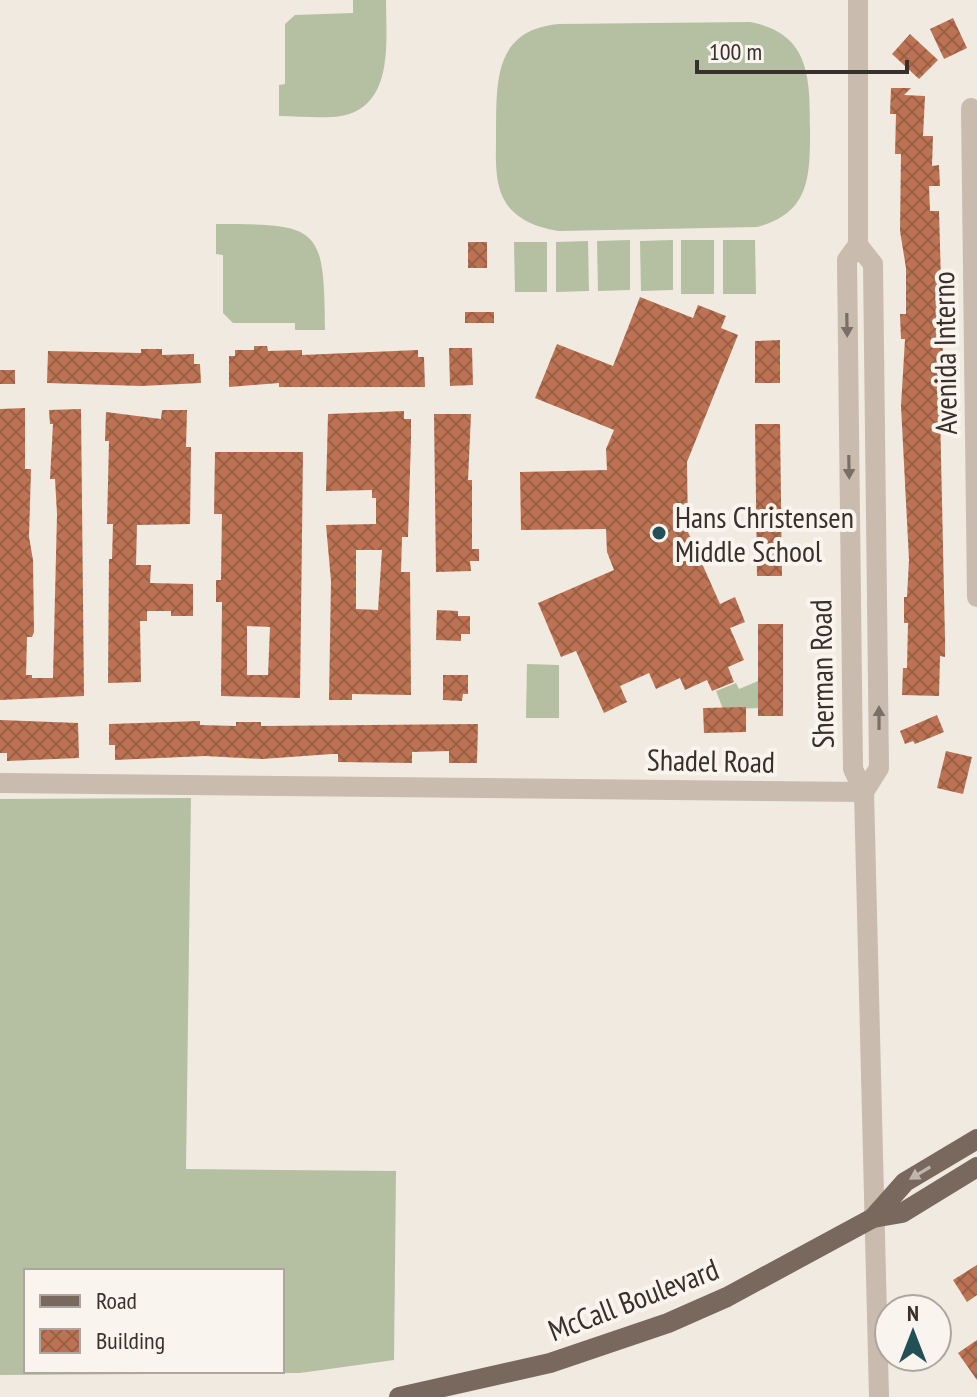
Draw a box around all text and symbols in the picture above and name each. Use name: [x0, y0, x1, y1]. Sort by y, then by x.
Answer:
scale bar: [697, 24, 907, 74]
text: 100 m: [709, 36, 762, 67]
street label: Avenida Interno: [923, 271, 965, 435]
one-way arrow: [841, 313, 853, 338]
one-way arrow: [843, 455, 855, 480]
place label: Hans Christensen Middle School: [675, 497, 854, 570]
marker: Hans Christensen Middle School: [650, 524, 668, 542]
street label: Sherman Road: [800, 599, 842, 749]
one-way arrow: [873, 705, 885, 730]
street label: Shadel Road: [647, 739, 775, 781]
one-way arrow: [909, 1166, 931, 1180]
street label: McCall Boulevard: [542, 1249, 724, 1349]
legend: [24, 1269, 284, 1373]
text: Road: [96, 1285, 137, 1316]
north arrow: [873, 1293, 953, 1373]
text: N: [907, 1299, 919, 1327]
text: Building: [96, 1325, 165, 1356]

